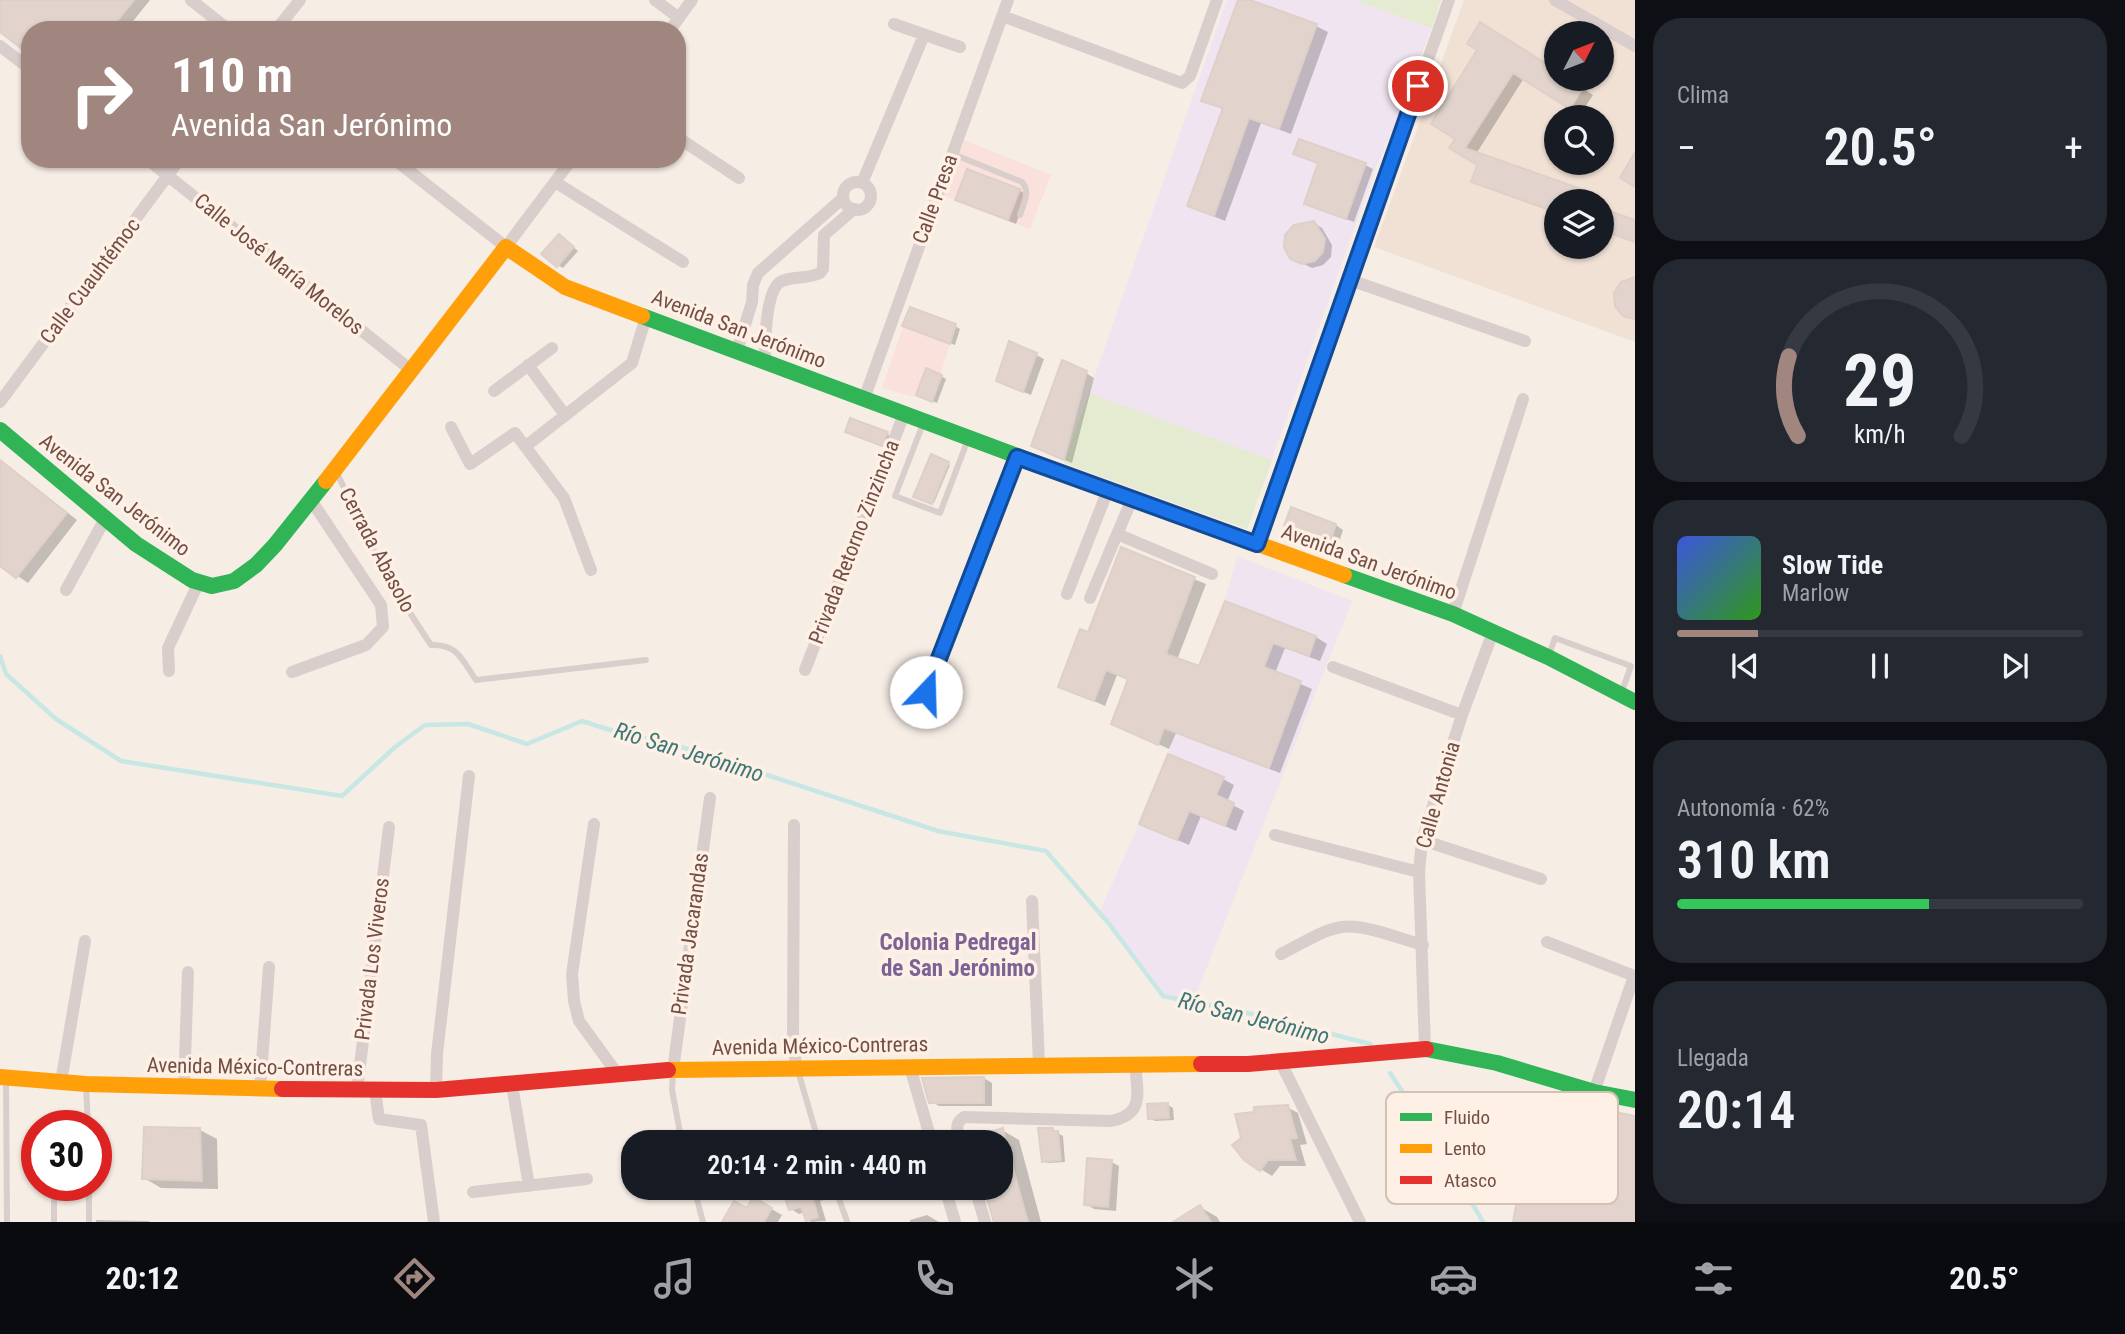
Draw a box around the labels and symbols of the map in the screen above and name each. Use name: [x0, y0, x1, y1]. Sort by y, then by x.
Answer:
north arrow: [1544, 21, 1614, 91]
pin: [1388, 56, 1448, 116]
street label: Calle Presa: [908, 151, 962, 247]
street label: Calle José María Morelos: [190, 188, 368, 340]
street label: Calle Cuauhtémoc: [35, 214, 145, 348]
street label: Avenida San Jerónimo: [649, 285, 829, 373]
street label: Avenida San Jerónimo: [35, 429, 195, 561]
street label: Privada Retorno Zinzincha: [804, 437, 904, 647]
street label: Cerrada Abasolo: [334, 484, 420, 616]
street label: Avenida San Jerónimo: [1278, 519, 1460, 605]
position arrow: [889, 655, 963, 729]
water label: Río San Jerónimo: [611, 717, 767, 788]
street label: Calle Antonia: [1411, 739, 1465, 851]
street label: Privada Jacarandas: [667, 851, 713, 1017]
street label: Privada Los Viveros: [350, 876, 394, 1042]
district label: Colonia Pedregal de San Jerónimo: [880, 929, 1037, 982]
water label: Río San Jerónimo: [1176, 987, 1332, 1050]
street label: Avenida México-Contreras: [712, 1032, 928, 1060]
street label: Avenida México-Contreras: [147, 1053, 363, 1081]
legend: [1386, 1092, 1618, 1204]
text: Fluido: [1444, 1106, 1490, 1129]
speed limit sign: 30: [21, 1110, 112, 1201]
text: Lento: [1444, 1137, 1486, 1160]
text: Atasco: [1444, 1169, 1497, 1192]

